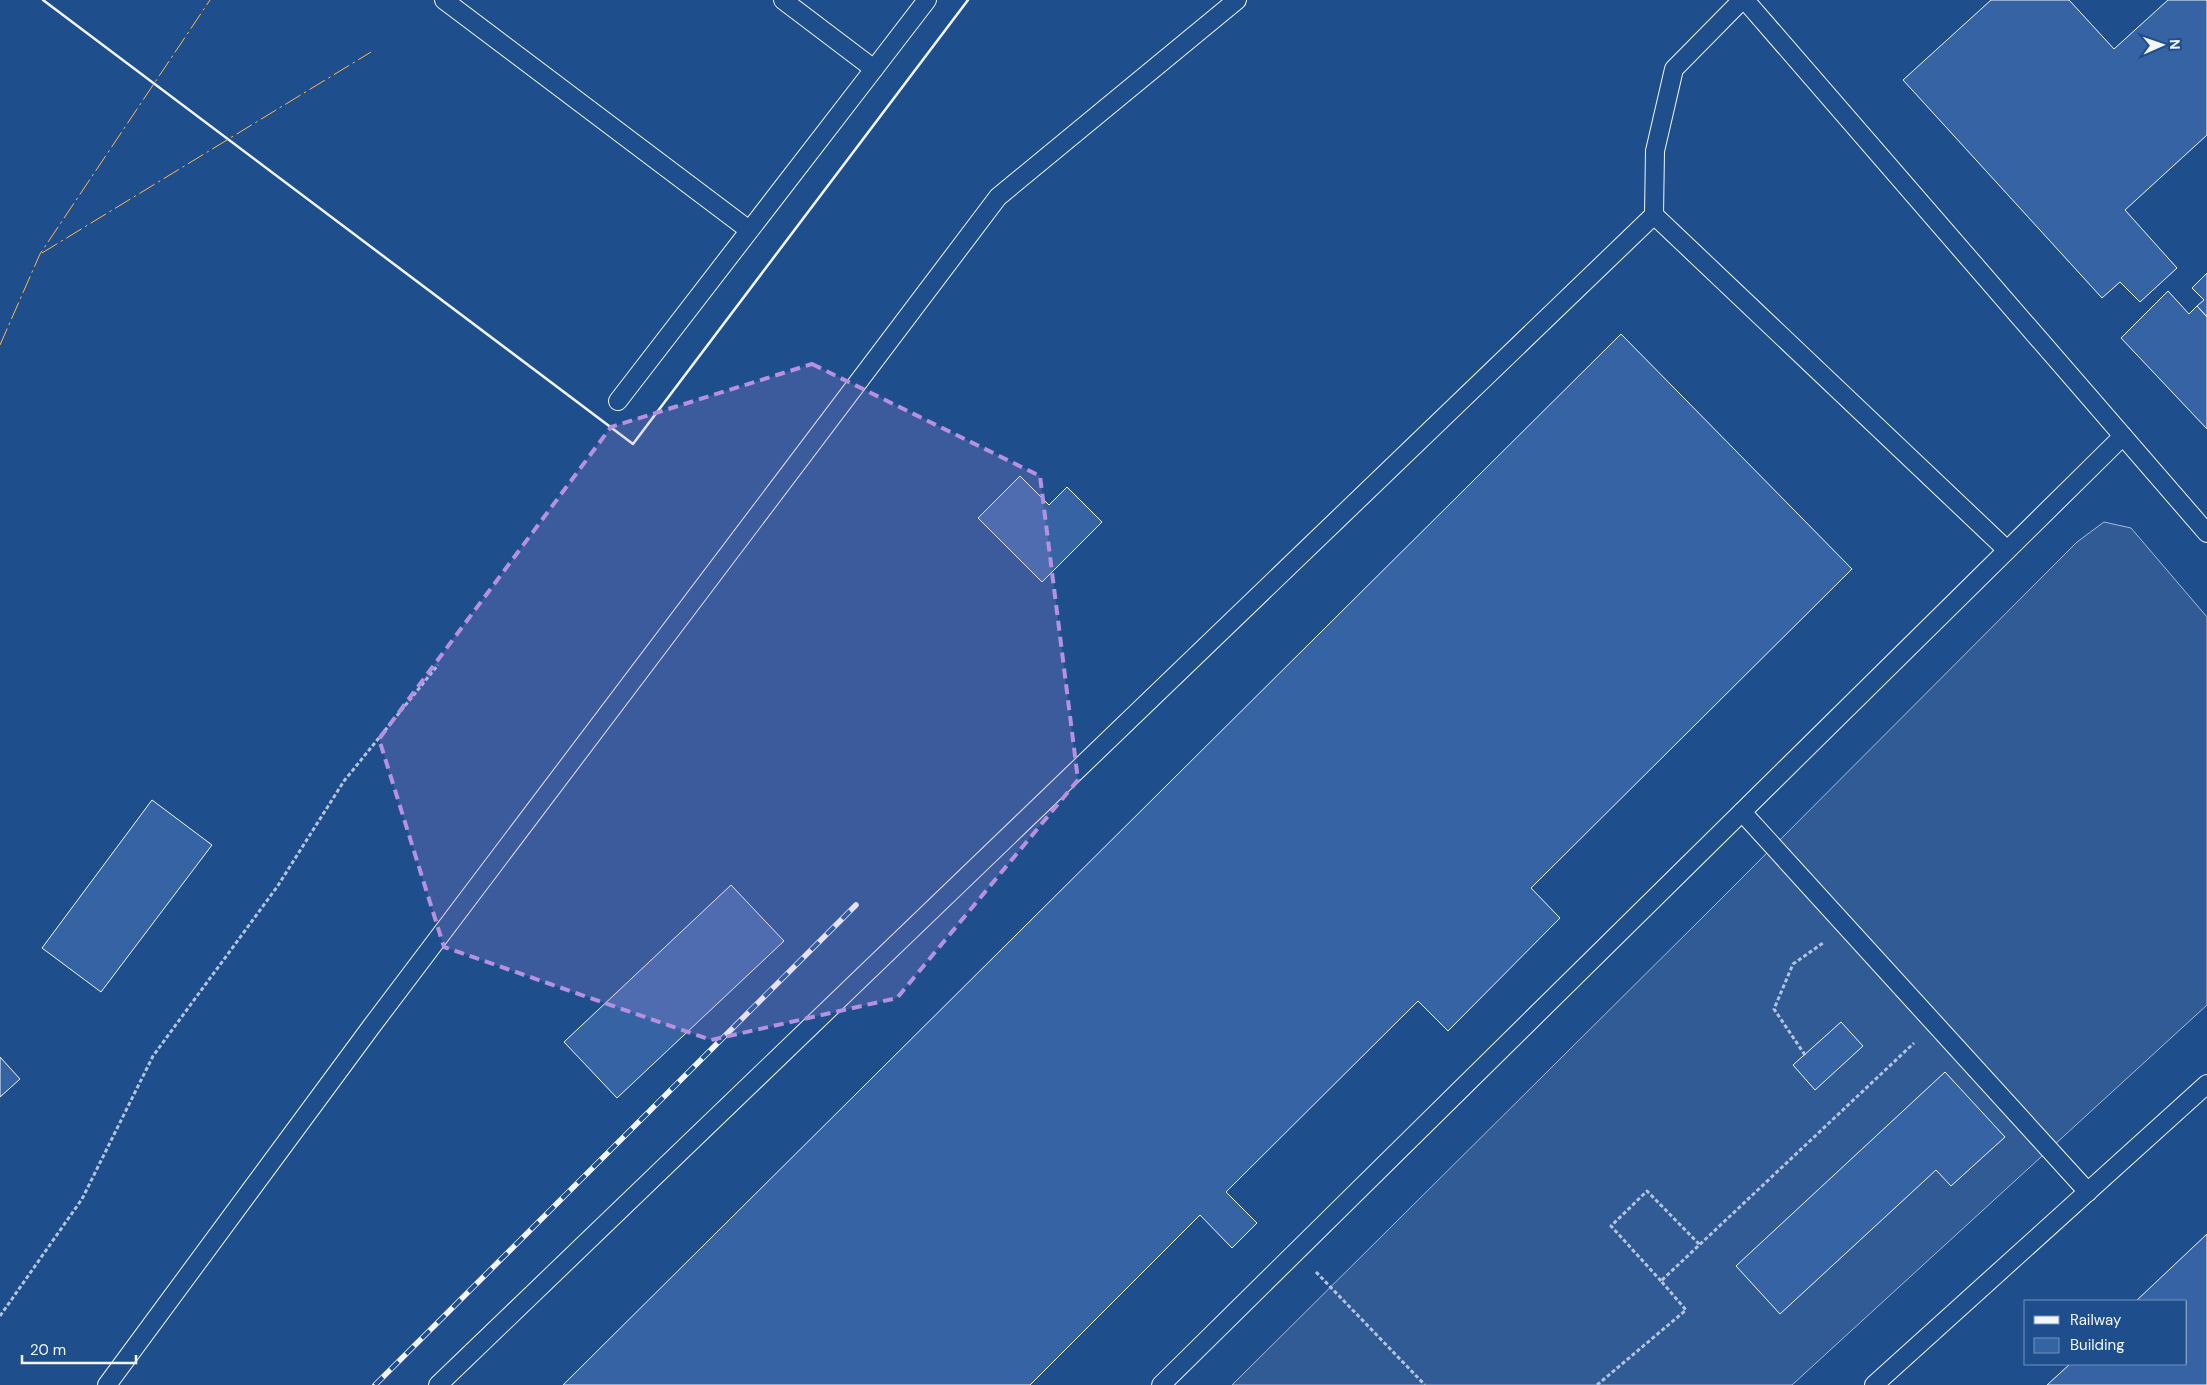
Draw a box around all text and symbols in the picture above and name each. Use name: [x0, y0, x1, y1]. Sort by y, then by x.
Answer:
north arrow: [2137, 20, 2187, 70]
text: N: [2166, 39, 2184, 50]
legend: [2024, 1300, 2187, 1365]
text: Railway: [2070, 1310, 2122, 1330]
scale bar: [22, 1332, 136, 1364]
text: Building: [2070, 1335, 2125, 1355]
text: 20 m: [30, 1340, 66, 1360]

